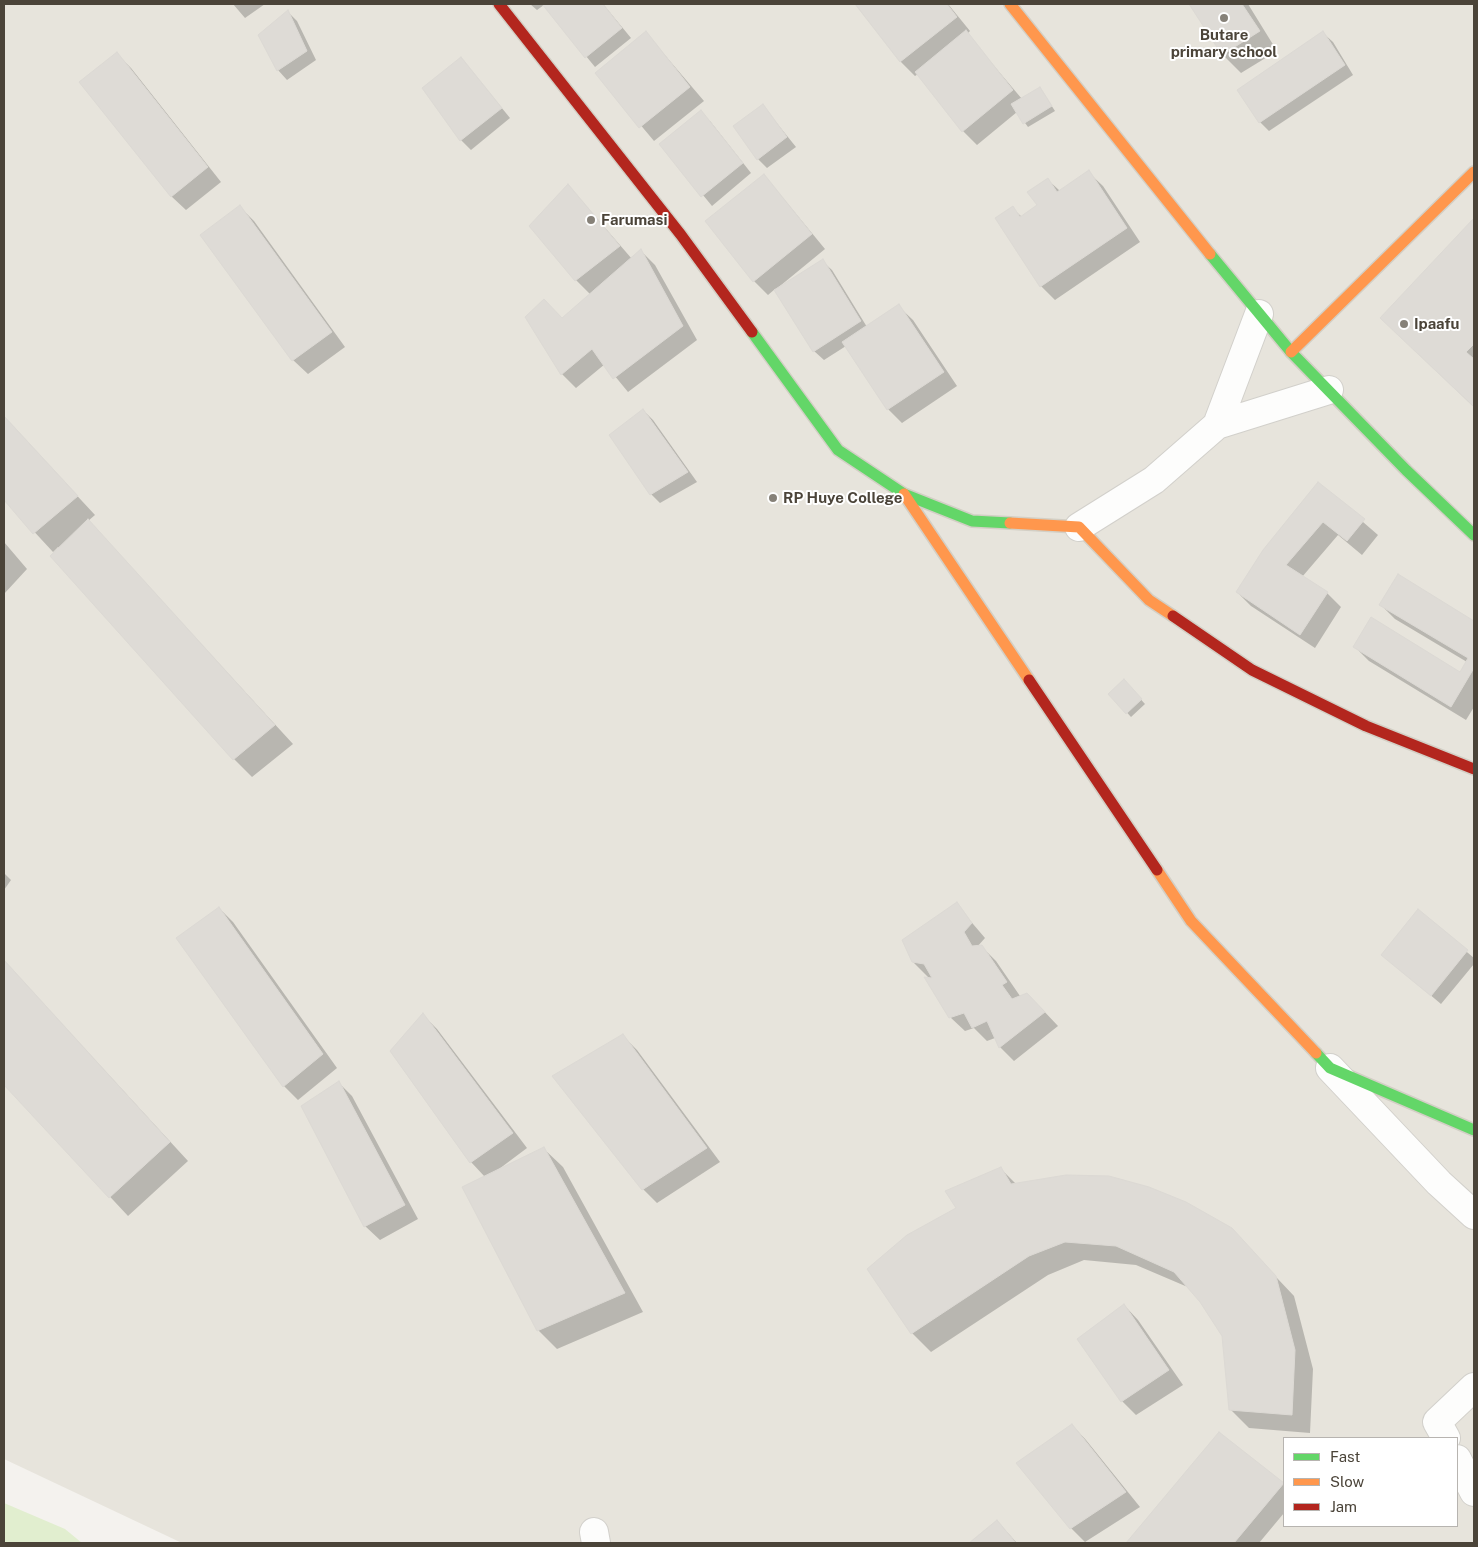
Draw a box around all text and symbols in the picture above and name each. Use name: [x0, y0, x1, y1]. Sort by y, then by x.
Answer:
marker: Butare primary school: [1218, 12, 1230, 24]
place label: Butare primary school: [1171, 26, 1277, 61]
place label: Farumasi: [601, 211, 667, 229]
marker: Farumasi: [585, 214, 597, 226]
place label: Ipaafu: [1414, 315, 1459, 333]
marker: Ipaafu: [1398, 318, 1410, 330]
place label: RP Huye College: [783, 489, 902, 507]
marker: RP Huye College: [767, 492, 779, 504]
legend: [1283, 1437, 1458, 1527]
text: Fast: [1330, 1448, 1360, 1465]
text: Slow: [1330, 1473, 1364, 1490]
text: Jam: [1330, 1498, 1357, 1515]

